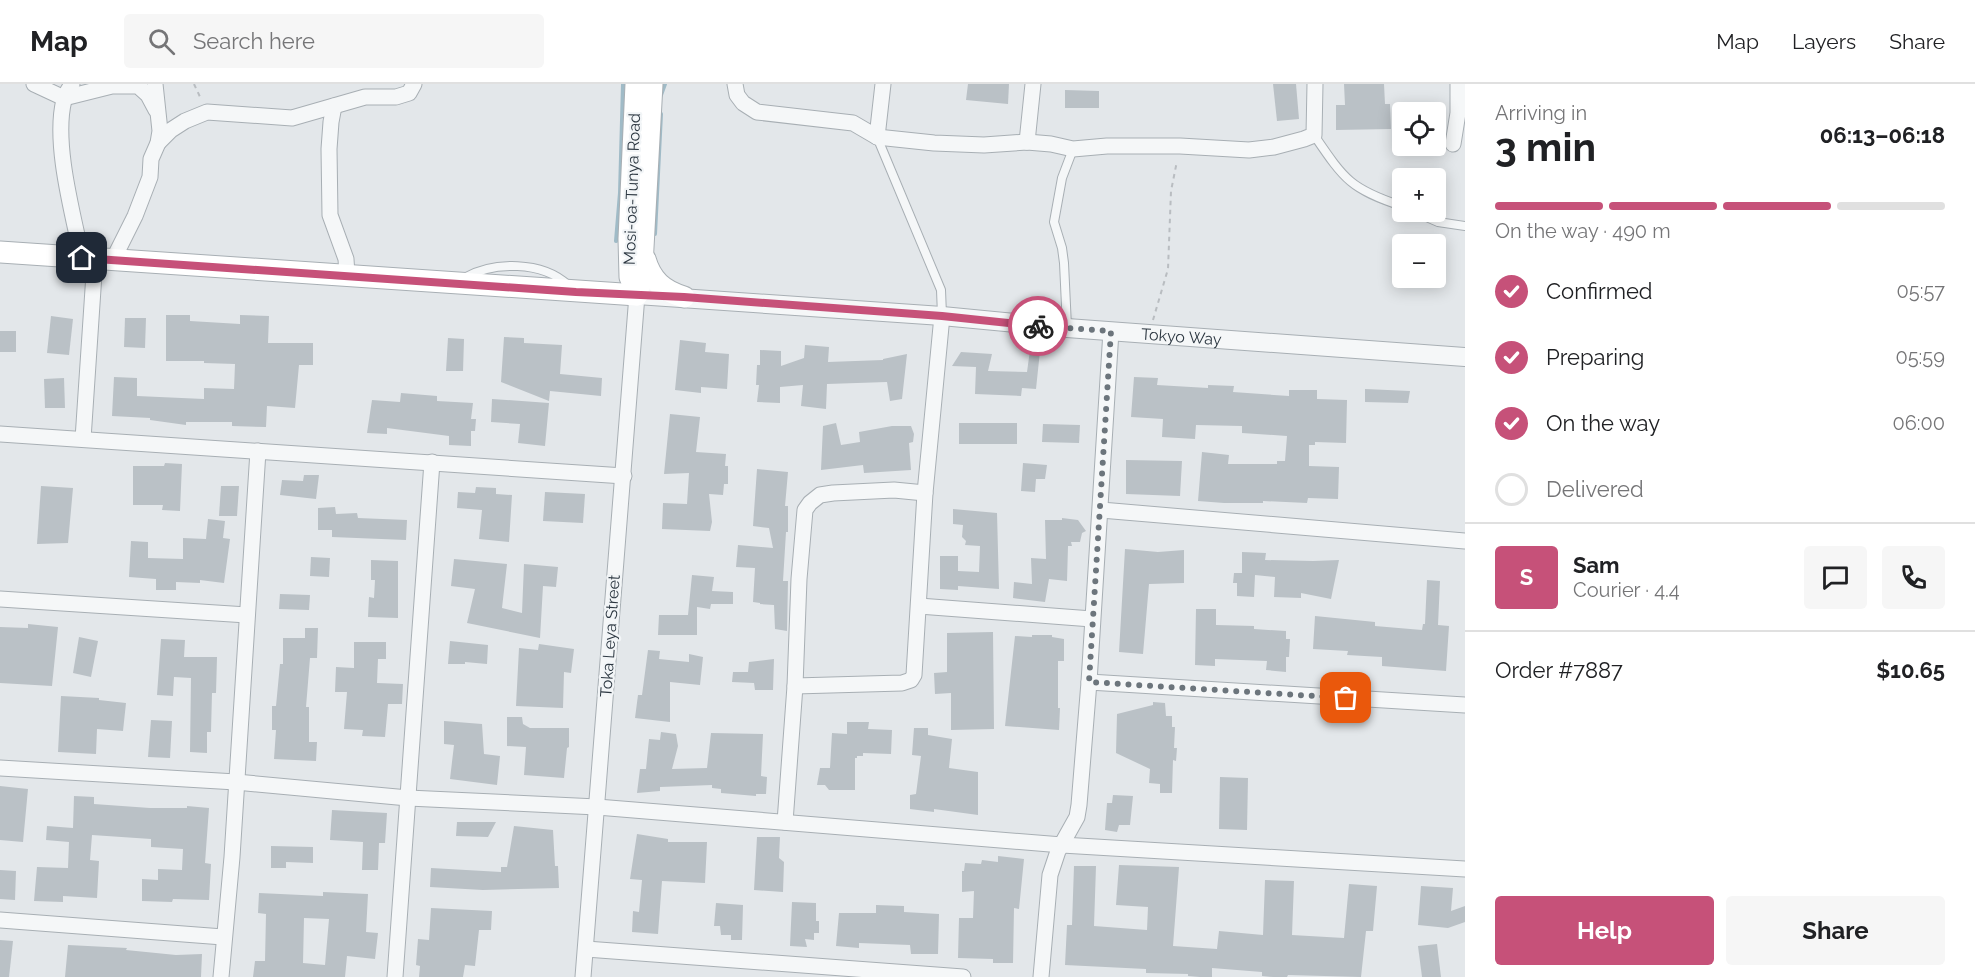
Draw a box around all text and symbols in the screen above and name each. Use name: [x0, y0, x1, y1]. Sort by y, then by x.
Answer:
search box: [124, 14, 544, 68]
text: Map: [30, 25, 88, 58]
icon: search: [145, 25, 178, 58]
text: Search here: [193, 28, 315, 54]
text: Map: [1716, 29, 1759, 54]
text: Layers: [1792, 29, 1856, 54]
text: Share: [1889, 29, 1945, 54]
text: Arriving in: [1495, 101, 1587, 125]
map controls: [1392, 102, 1446, 288]
button: locate: [1392, 102, 1446, 156]
street label: Mosi-oa-Tunya Road: [620, 113, 644, 265]
text: 06:13–06:18: [1820, 122, 1945, 148]
text: 3 min: [1495, 124, 1596, 170]
button: +: [1392, 168, 1446, 222]
text: On the way · 490 m: [1495, 219, 1671, 243]
pin: [56, 232, 107, 283]
button: −: [1392, 234, 1446, 288]
icon: home: [65, 241, 98, 274]
icon: check: [1495, 275, 1528, 308]
text: Confirmed: [1546, 278, 1653, 304]
text: 05:57: [1897, 279, 1945, 303]
courier: [1008, 296, 1068, 356]
icon: bike: [1022, 310, 1055, 343]
street label: Tokyo Way: [1141, 324, 1223, 349]
icon: check: [1495, 341, 1528, 374]
text: Preparing: [1546, 344, 1644, 370]
text: 05:59: [1895, 345, 1945, 369]
icon: check: [1495, 407, 1528, 440]
text: On the way: [1546, 410, 1660, 436]
text: 06:00: [1892, 411, 1945, 435]
text: Delivered: [1546, 476, 1644, 502]
button: chat: [1804, 546, 1867, 609]
button: phone: [1882, 546, 1945, 609]
text: Sam: [1573, 552, 1620, 578]
text: S: [1520, 564, 1533, 590]
street label: Toka Leya Street: [596, 574, 624, 698]
text: Courier · 4.4: [1573, 578, 1680, 602]
text: Order #7887: [1495, 657, 1623, 683]
text: $10.65: [1876, 657, 1945, 683]
pin: [1320, 672, 1371, 723]
icon: bag: [1329, 681, 1362, 714]
button: Help: [1495, 896, 1714, 965]
button: Share: [1726, 896, 1945, 965]

